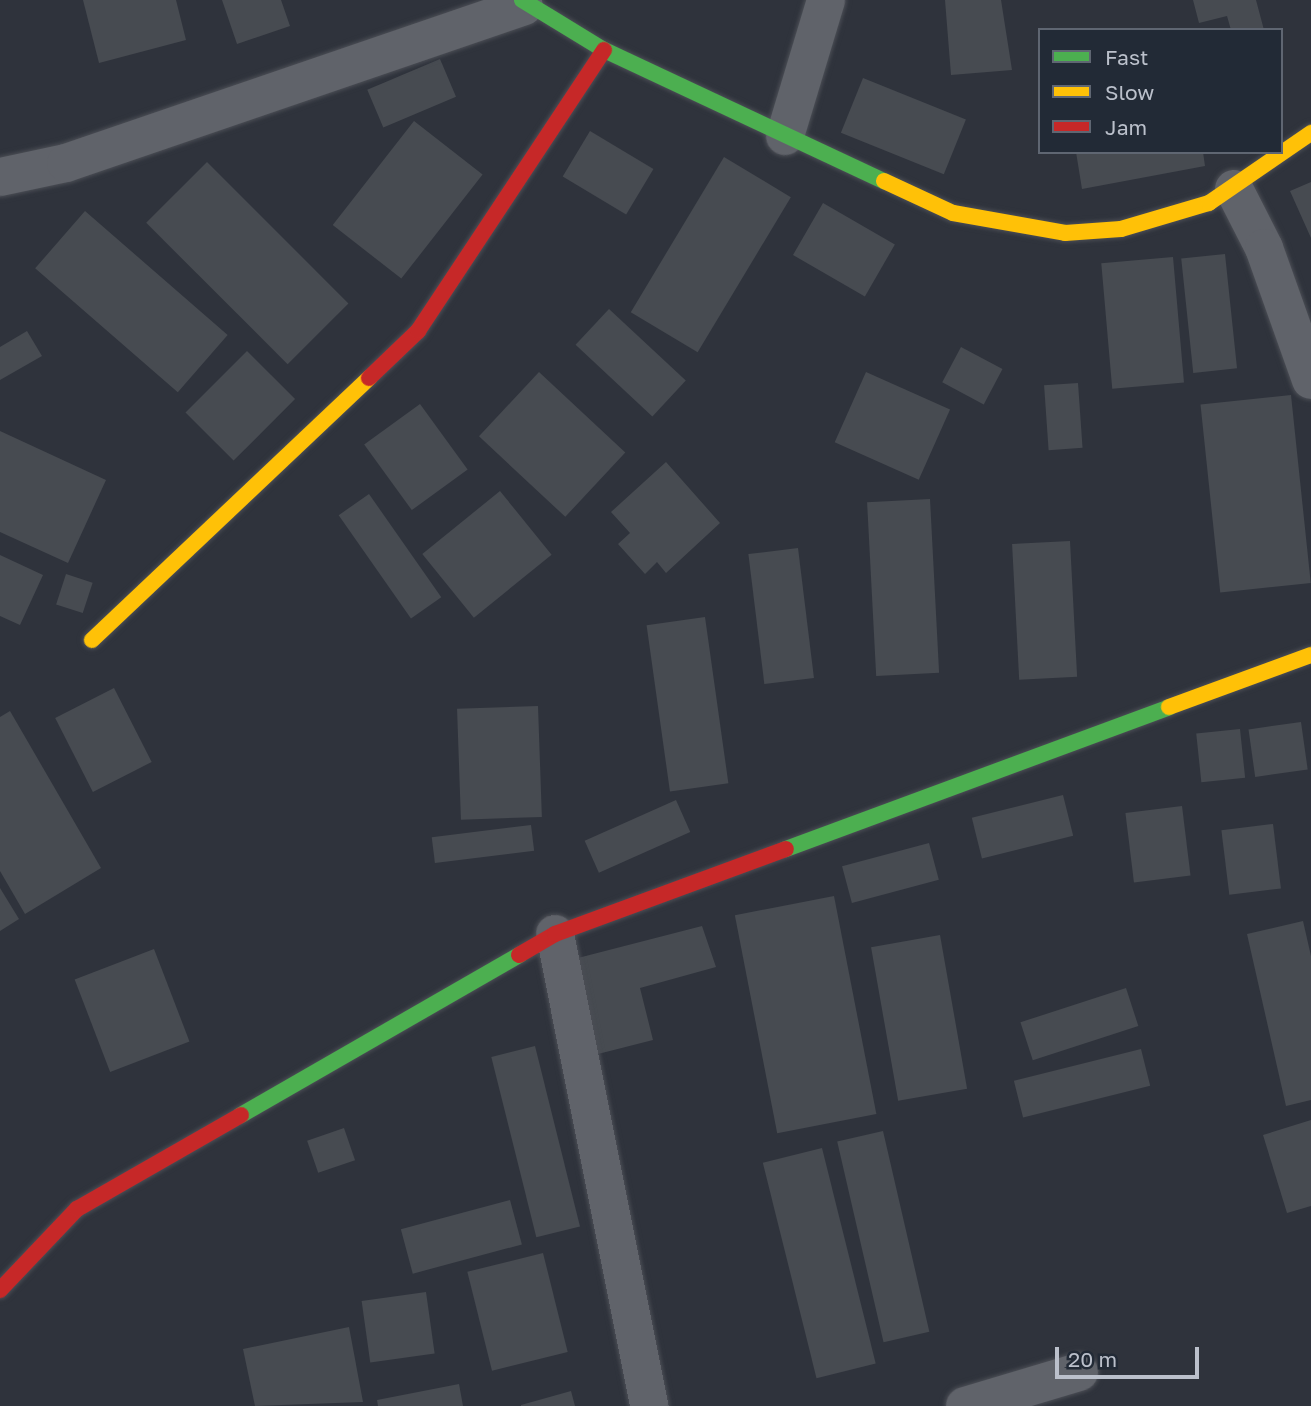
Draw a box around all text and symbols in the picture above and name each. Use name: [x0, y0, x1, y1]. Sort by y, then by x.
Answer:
legend: [1038, 28, 1283, 154]
text: Fast: [1105, 44, 1148, 70]
text: Slow: [1105, 79, 1154, 105]
text: Jam: [1105, 114, 1147, 140]
scale bar: [1059, 1332, 1202, 1376]
text: 20 m: [1068, 1346, 1117, 1372]

